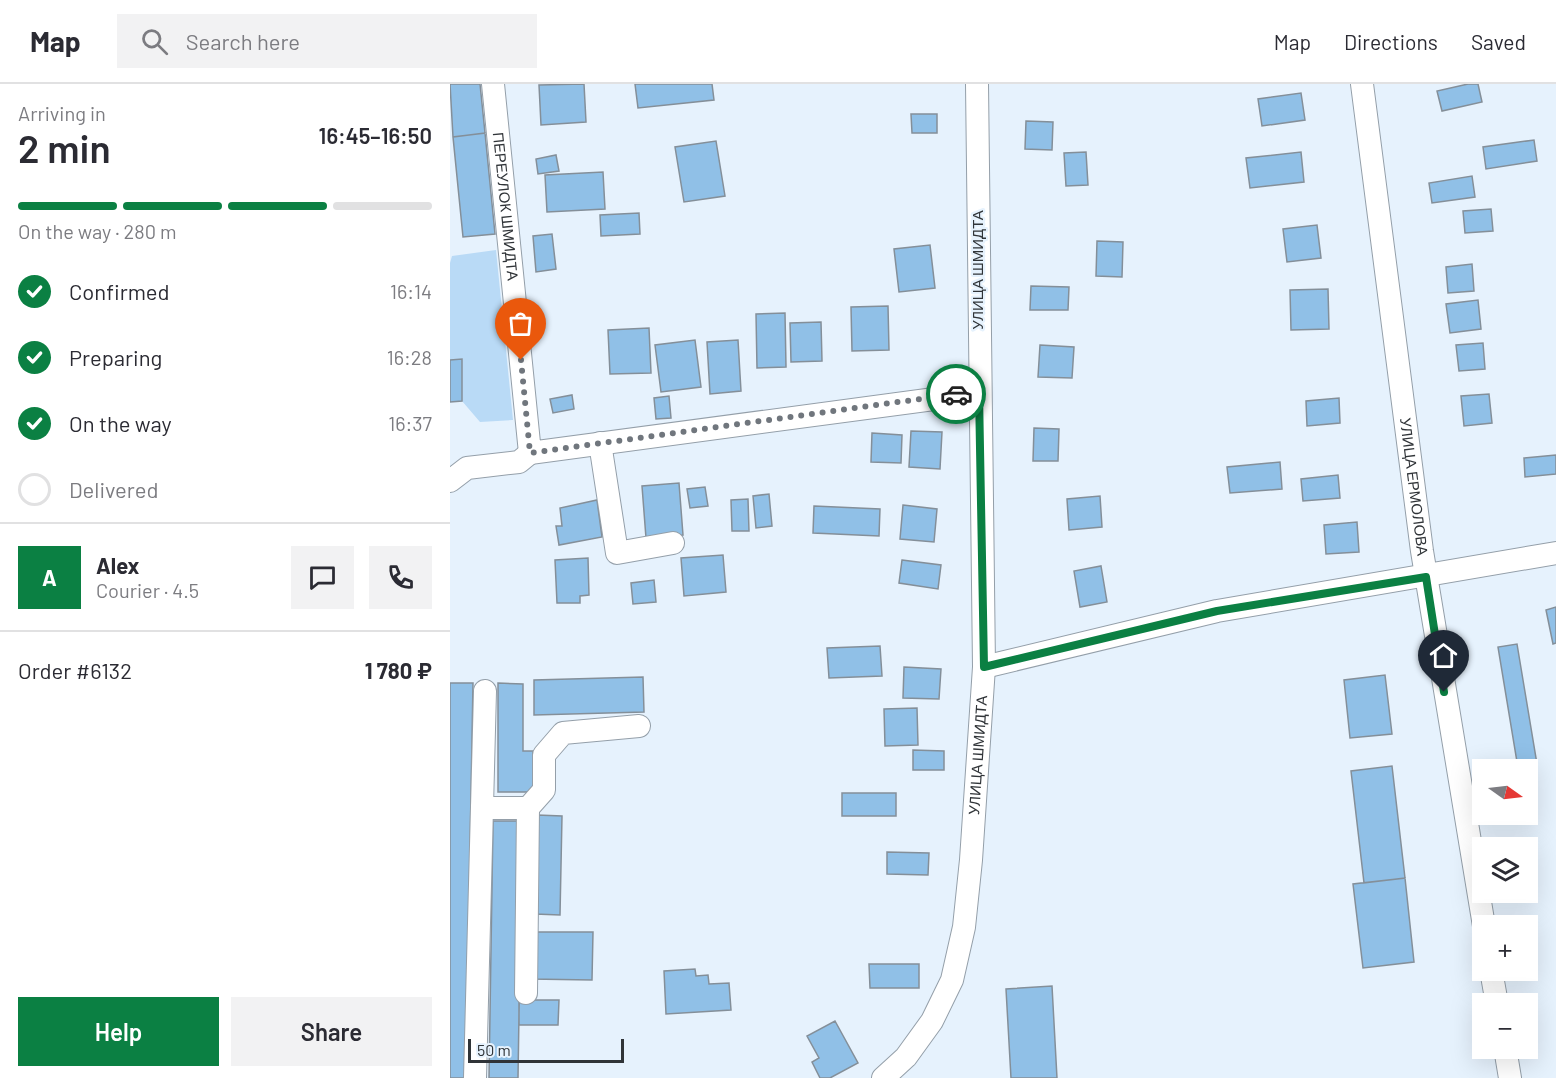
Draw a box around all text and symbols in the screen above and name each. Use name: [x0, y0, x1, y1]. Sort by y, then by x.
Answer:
search box: [117, 14, 537, 68]
text: Map: [30, 24, 81, 58]
icon: search: [138, 25, 171, 58]
text: Search here: [186, 28, 300, 54]
text: Map: [1274, 29, 1311, 54]
text: Directions: [1344, 29, 1438, 54]
text: Saved: [1471, 29, 1526, 54]
text: Arriving in: [18, 101, 106, 125]
text: 16:45–16:50: [319, 122, 432, 148]
text: 2 min: [18, 124, 111, 171]
street label: ПЕРЕУЛОК ШМИДТА: [490, 131, 523, 281]
street label: УЛИЦА ШМИДТА: [968, 210, 986, 330]
text: On the way · 280 m: [18, 219, 177, 243]
icon: check: [18, 275, 51, 308]
text: Confirmed: [69, 278, 169, 304]
text: 16:14: [390, 279, 432, 303]
pin: [495, 298, 546, 360]
icon: bag: [504, 307, 537, 340]
icon: check: [18, 341, 51, 374]
text: Preparing: [69, 344, 162, 370]
text: 16:28: [387, 345, 432, 369]
courier: [926, 364, 986, 424]
icon: car: [940, 378, 973, 411]
icon: check: [18, 407, 51, 440]
text: On the way: [69, 410, 172, 436]
text: 16:37: [388, 411, 432, 435]
street label: УЛИЦА ЕРМОЛОВА: [1397, 417, 1432, 556]
text: Delivered: [69, 476, 158, 502]
button: chat: [291, 546, 354, 609]
button: phone: [369, 546, 432, 609]
text: Alex: [96, 552, 139, 578]
text: A: [42, 564, 57, 590]
text: Courier · 4.5: [96, 578, 199, 602]
pin: [1418, 630, 1469, 692]
icon: home: [1427, 639, 1460, 672]
text: Order #6132: [18, 657, 132, 683]
text: 1 780 ₽: [365, 657, 432, 683]
street label: УЛИЦА ШМИДТА: [964, 695, 990, 815]
north arrow: [1472, 759, 1538, 825]
map controls: [1472, 759, 1538, 1059]
button: layers: [1472, 837, 1538, 903]
button: +: [1472, 915, 1538, 981]
button: −: [1472, 993, 1538, 1059]
button: Help: [18, 997, 219, 1066]
button: Share: [231, 997, 432, 1066]
scale bar: [468, 1036, 624, 1064]
text: 50 m: [477, 1040, 511, 1059]

